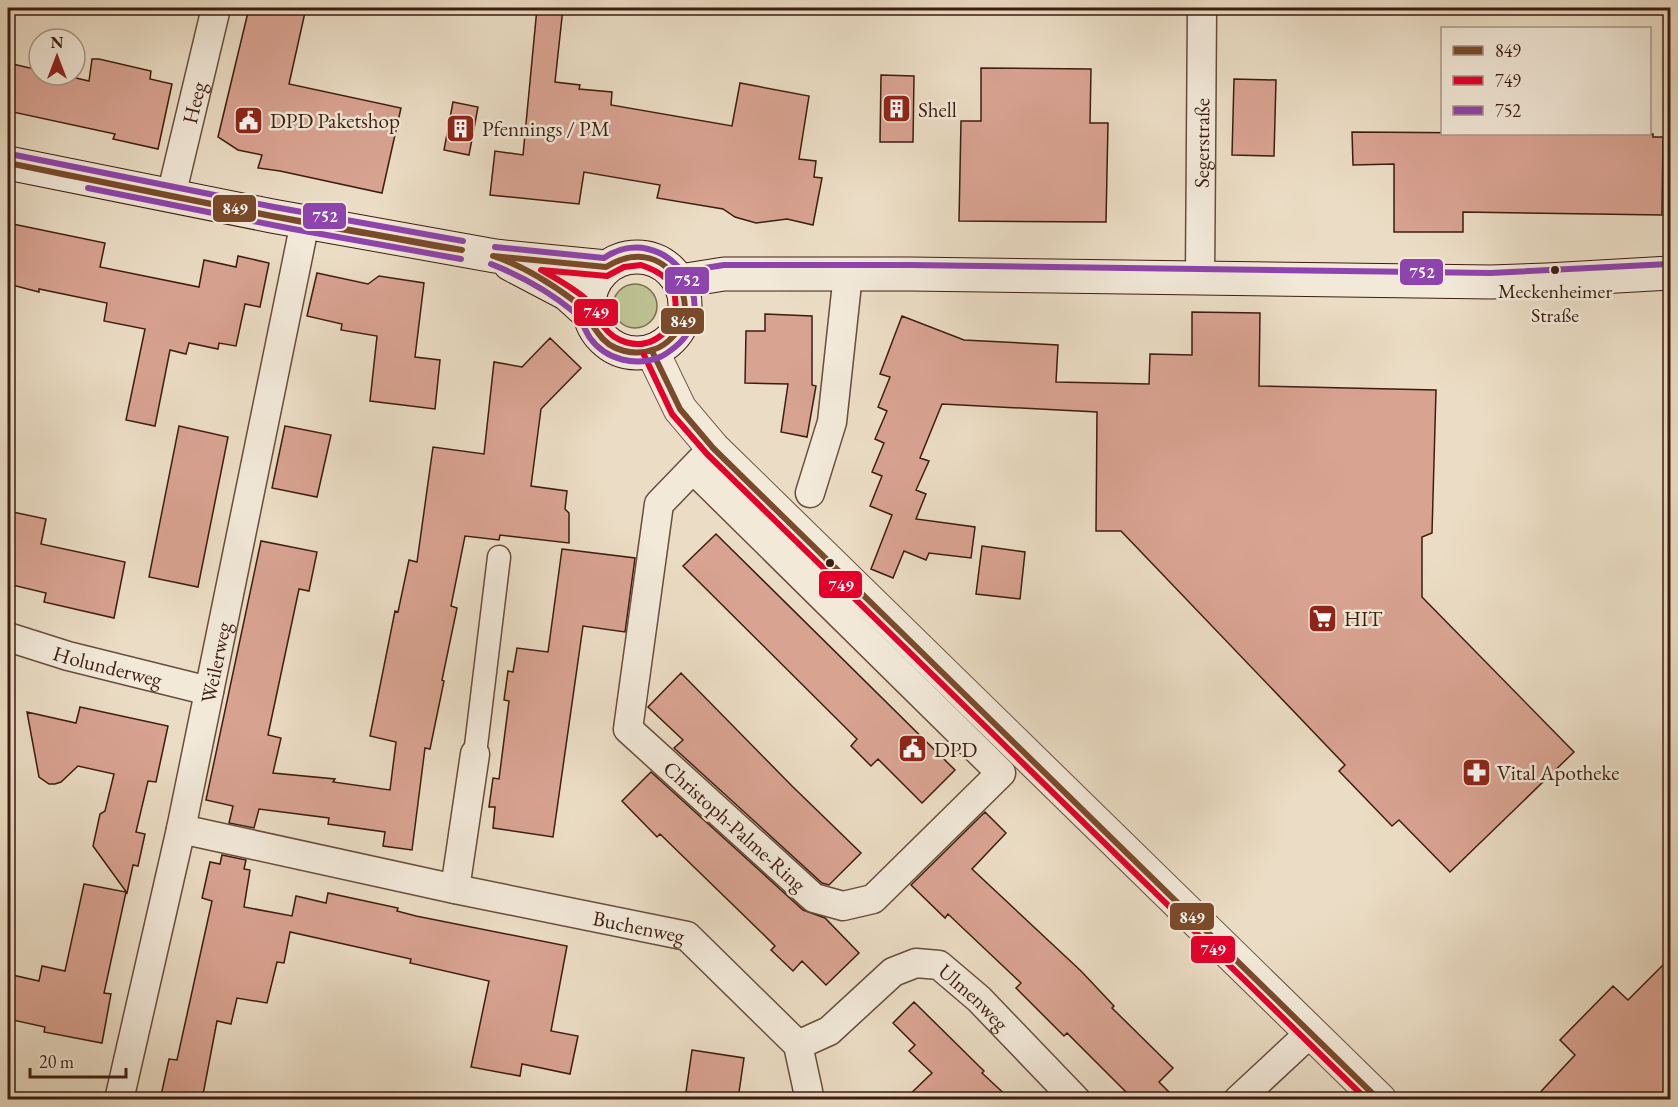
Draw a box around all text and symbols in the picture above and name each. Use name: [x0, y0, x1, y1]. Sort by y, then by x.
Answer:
north arrow: [27, 27, 87, 87]
legend: [1441, 27, 1651, 135]
text: N: [51, 32, 64, 53]
text: 849: [1495, 39, 1521, 62]
text: 749: [1495, 69, 1521, 92]
street label: Heeg: [175, 78, 212, 126]
building icon: Shell: [881, 93, 913, 125]
place label: Shell: [918, 96, 957, 123]
street label: Segerstraße: [1187, 98, 1215, 188]
text: 752: [1495, 99, 1521, 122]
public building icon: DPD Paketshop: [233, 104, 265, 136]
place label: DPD Paketshop: [270, 107, 400, 134]
building icon: Pfennings / PM: [445, 112, 477, 144]
place label: Pfennings / PM: [482, 115, 610, 142]
line badge: 849: [212, 194, 257, 223]
text: 849: [222, 198, 248, 219]
line badge: 752: [302, 202, 347, 230]
text: 752: [312, 206, 338, 227]
line badge: 752: [1399, 258, 1444, 286]
text: 752: [1409, 262, 1435, 283]
marker: Meckenheimer Straße: [1549, 264, 1561, 276]
line badge: 752: [664, 266, 710, 295]
text: 752: [674, 270, 700, 291]
place label: Meckenheimer Straße: [1498, 278, 1612, 328]
line badge: 749: [573, 298, 619, 327]
text: 749: [583, 302, 609, 323]
line badge: 849: [660, 307, 705, 335]
text: 849: [670, 311, 696, 332]
unlabelled marker: [824, 557, 836, 569]
line badge: 749: [818, 570, 863, 599]
text: 749: [828, 575, 854, 596]
supermarket icon: HIT: [1307, 602, 1339, 634]
place label: HIT: [1344, 605, 1383, 632]
street label: Weilerweg: [194, 619, 237, 705]
street label: Holunderweg: [50, 639, 166, 693]
public building icon: DPD: [897, 733, 929, 765]
place label: DPD: [934, 736, 977, 763]
street label: Christoph-Palme-Ring: [658, 755, 813, 898]
pharmacy icon: Vital Apotheke: [1460, 756, 1492, 788]
place label: Vital Apotheke: [1497, 759, 1620, 786]
line badge: 849: [1169, 902, 1215, 931]
street label: Buchenweg: [591, 904, 688, 949]
text: 849: [1179, 907, 1205, 928]
line badge: 749: [1190, 935, 1236, 964]
text: 749: [1200, 939, 1226, 960]
street label: Ulmenweg: [933, 957, 1016, 1036]
scale bar: [30, 1041, 126, 1079]
text: 20 m: [39, 1050, 74, 1073]

